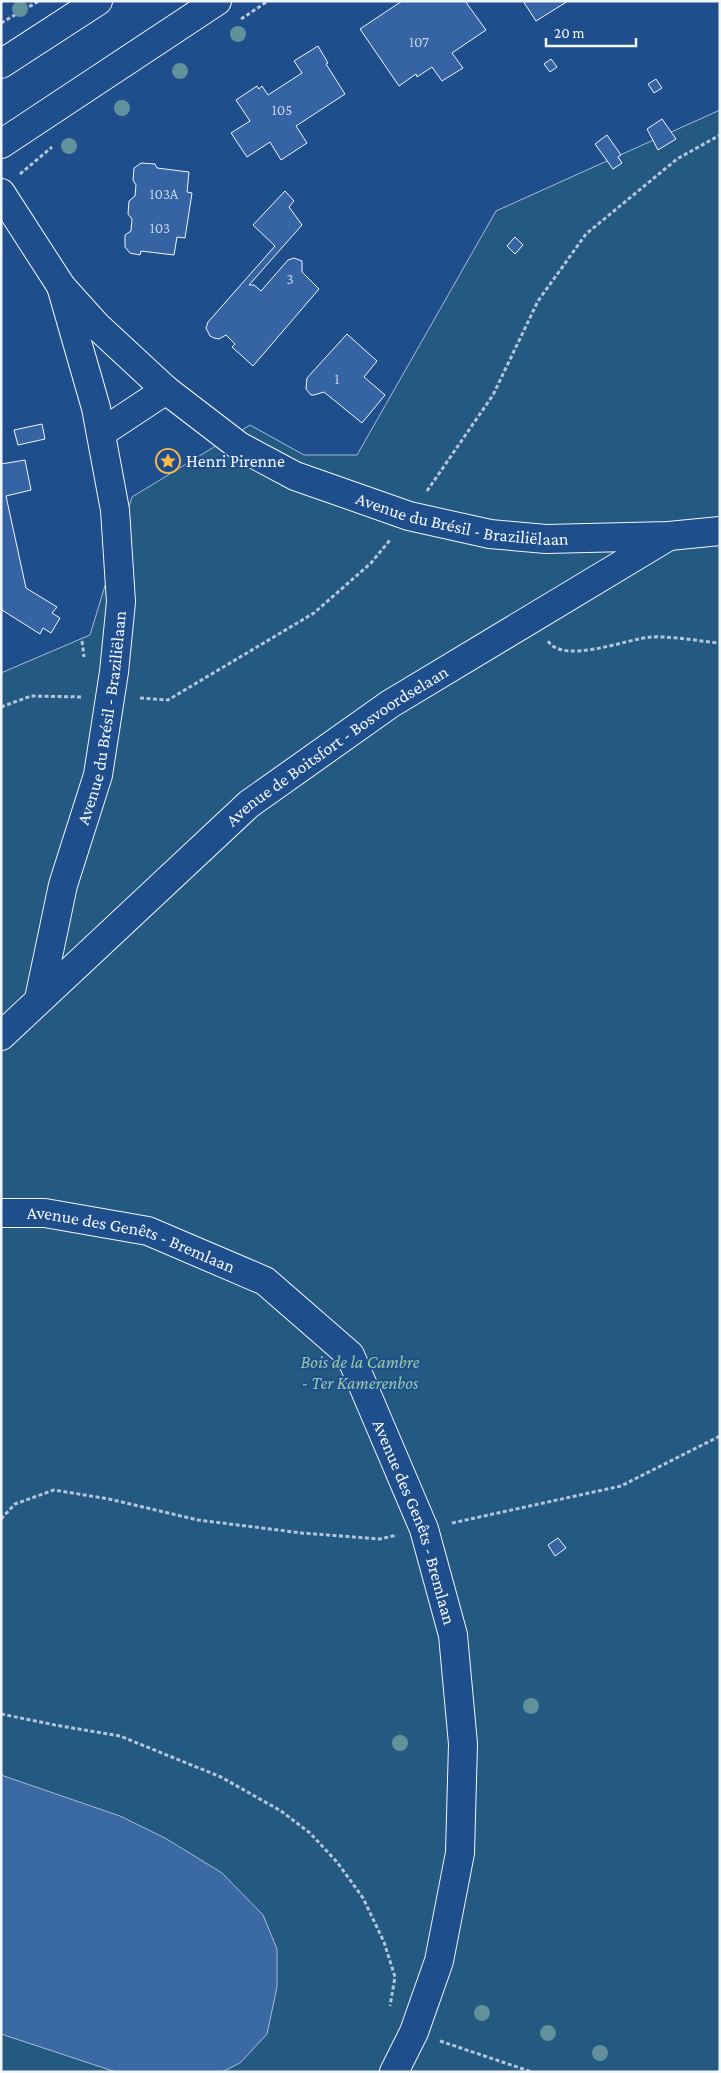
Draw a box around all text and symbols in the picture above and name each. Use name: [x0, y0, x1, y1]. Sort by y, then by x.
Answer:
scale bar: [546, 15, 636, 47]
text: 20 m: [554, 25, 585, 41]
house number: 107: [409, 34, 429, 50]
house number: 105: [272, 102, 292, 118]
house number: 103A: [150, 186, 179, 202]
house number: 103: [150, 220, 170, 236]
house number: 3: [286, 271, 294, 287]
house number: 1: [335, 371, 340, 387]
place icon: Henri Pirenne: [155, 448, 181, 474]
place label: Henri Pirenne: [186, 451, 285, 471]
street label: Avenue du Brésil - Braziliëlaan: [353, 488, 569, 549]
street label: Avenue du Brésil - Braziliëlaan: [73, 609, 130, 827]
street label: Avenue de Boitsfort - Bosvoordselaan: [222, 661, 452, 830]
street label: Avenue des Genêts - Bremlaan: [27, 1203, 238, 1277]
park label: Bois de la Cambre - Ter Kamerenbos: [300, 1352, 420, 1393]
street label: Avenue des Genêts - Bremlaan: [369, 1417, 460, 1627]

